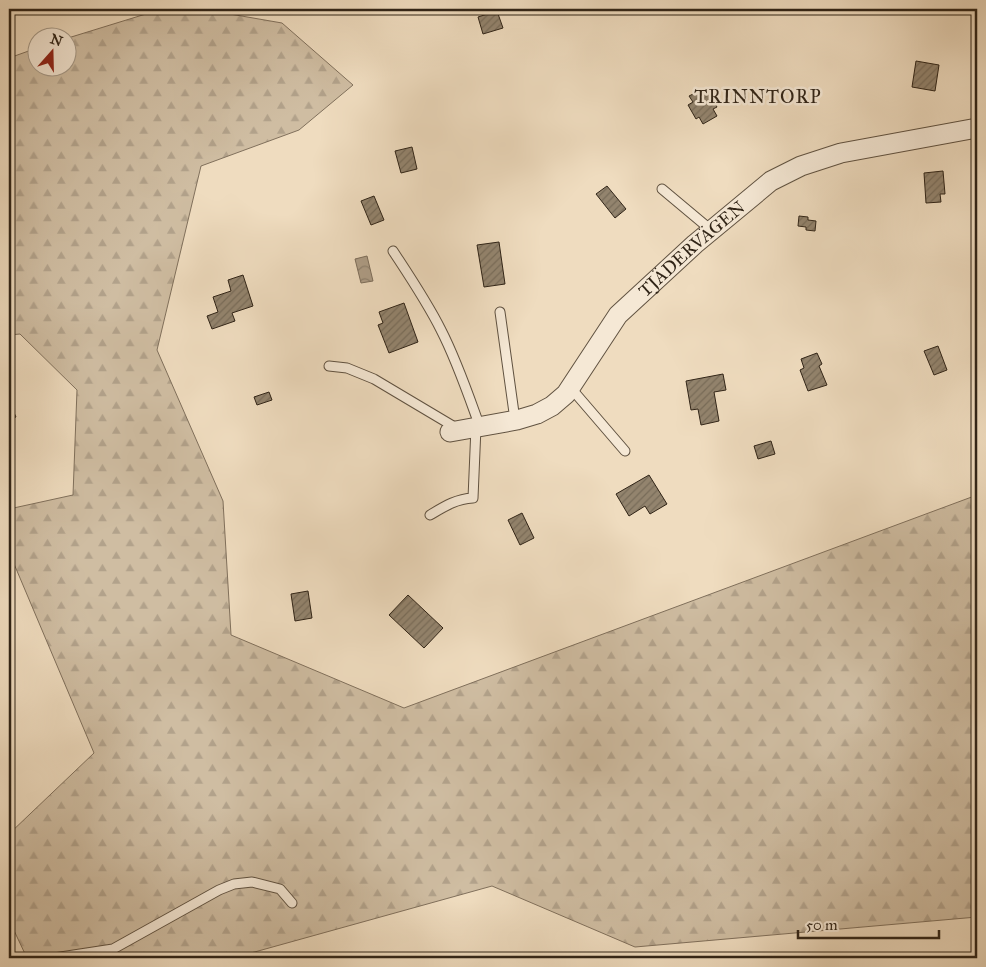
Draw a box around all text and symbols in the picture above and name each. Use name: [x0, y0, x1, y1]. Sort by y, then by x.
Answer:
north arrow: [28, 28, 78, 78]
text: N: [48, 30, 65, 50]
district label: TRINNTORP: [694, 85, 822, 108]
street label: TJÄDERVÄGEN: [634, 196, 749, 302]
scale bar: [798, 907, 940, 939]
text: 50 m: [806, 916, 838, 934]

